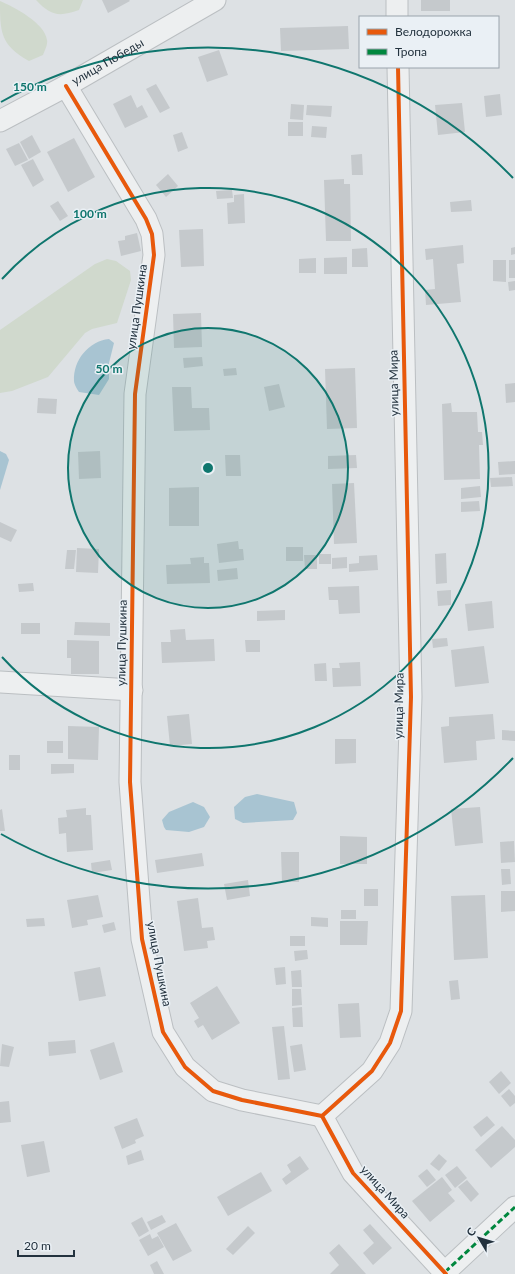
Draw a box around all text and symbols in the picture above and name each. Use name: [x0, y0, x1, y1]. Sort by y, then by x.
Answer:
legend: [359, 16, 499, 68]
text: Велодорожка: [395, 24, 472, 39]
street label: улица Победы: [69, 35, 146, 88]
text: Тропа: [395, 44, 427, 59]
text: 150 m: [13, 79, 47, 94]
text: 100 m: [73, 206, 107, 221]
street label: улица Пушкина: [123, 263, 150, 351]
street label: улица Мира: [385, 350, 402, 416]
text: 50 m: [96, 361, 122, 376]
centre of rings: [201, 461, 215, 475]
street label: улица Пушкина: [113, 600, 130, 686]
street label: улица Мира: [390, 673, 407, 739]
street label: улица Пушкина: [144, 920, 175, 1008]
street label: улица Мира: [358, 1162, 413, 1221]
north arrow: [459, 1218, 499, 1258]
text: С: [463, 1224, 479, 1238]
scale bar: [18, 1232, 74, 1258]
text: 20 m: [24, 1238, 51, 1253]

